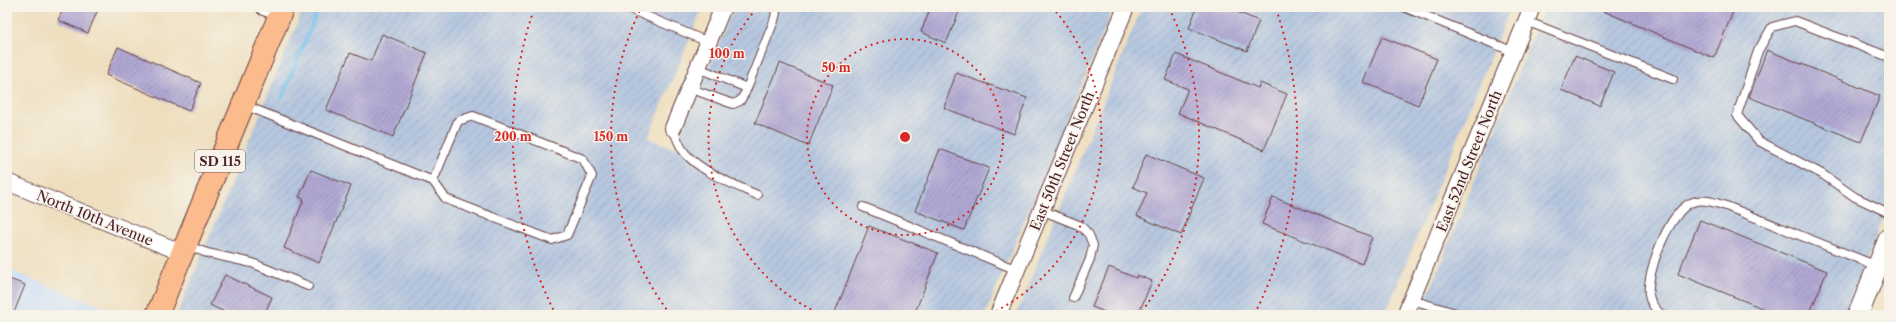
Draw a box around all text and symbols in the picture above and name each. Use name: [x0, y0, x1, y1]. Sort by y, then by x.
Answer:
text: 100 m: [709, 46, 745, 61]
text: 50 m: [821, 60, 851, 75]
street label: East 52nd Street North: [1432, 87, 1506, 234]
street label: East 50th Street North: [1026, 89, 1098, 233]
text: 200 m: [494, 129, 532, 144]
text: 150 m: [594, 129, 628, 144]
centre of rings: [898, 130, 912, 144]
road number: SD 115: [195, 150, 245, 172]
street label: North 10th Avenue: [34, 186, 156, 250]

